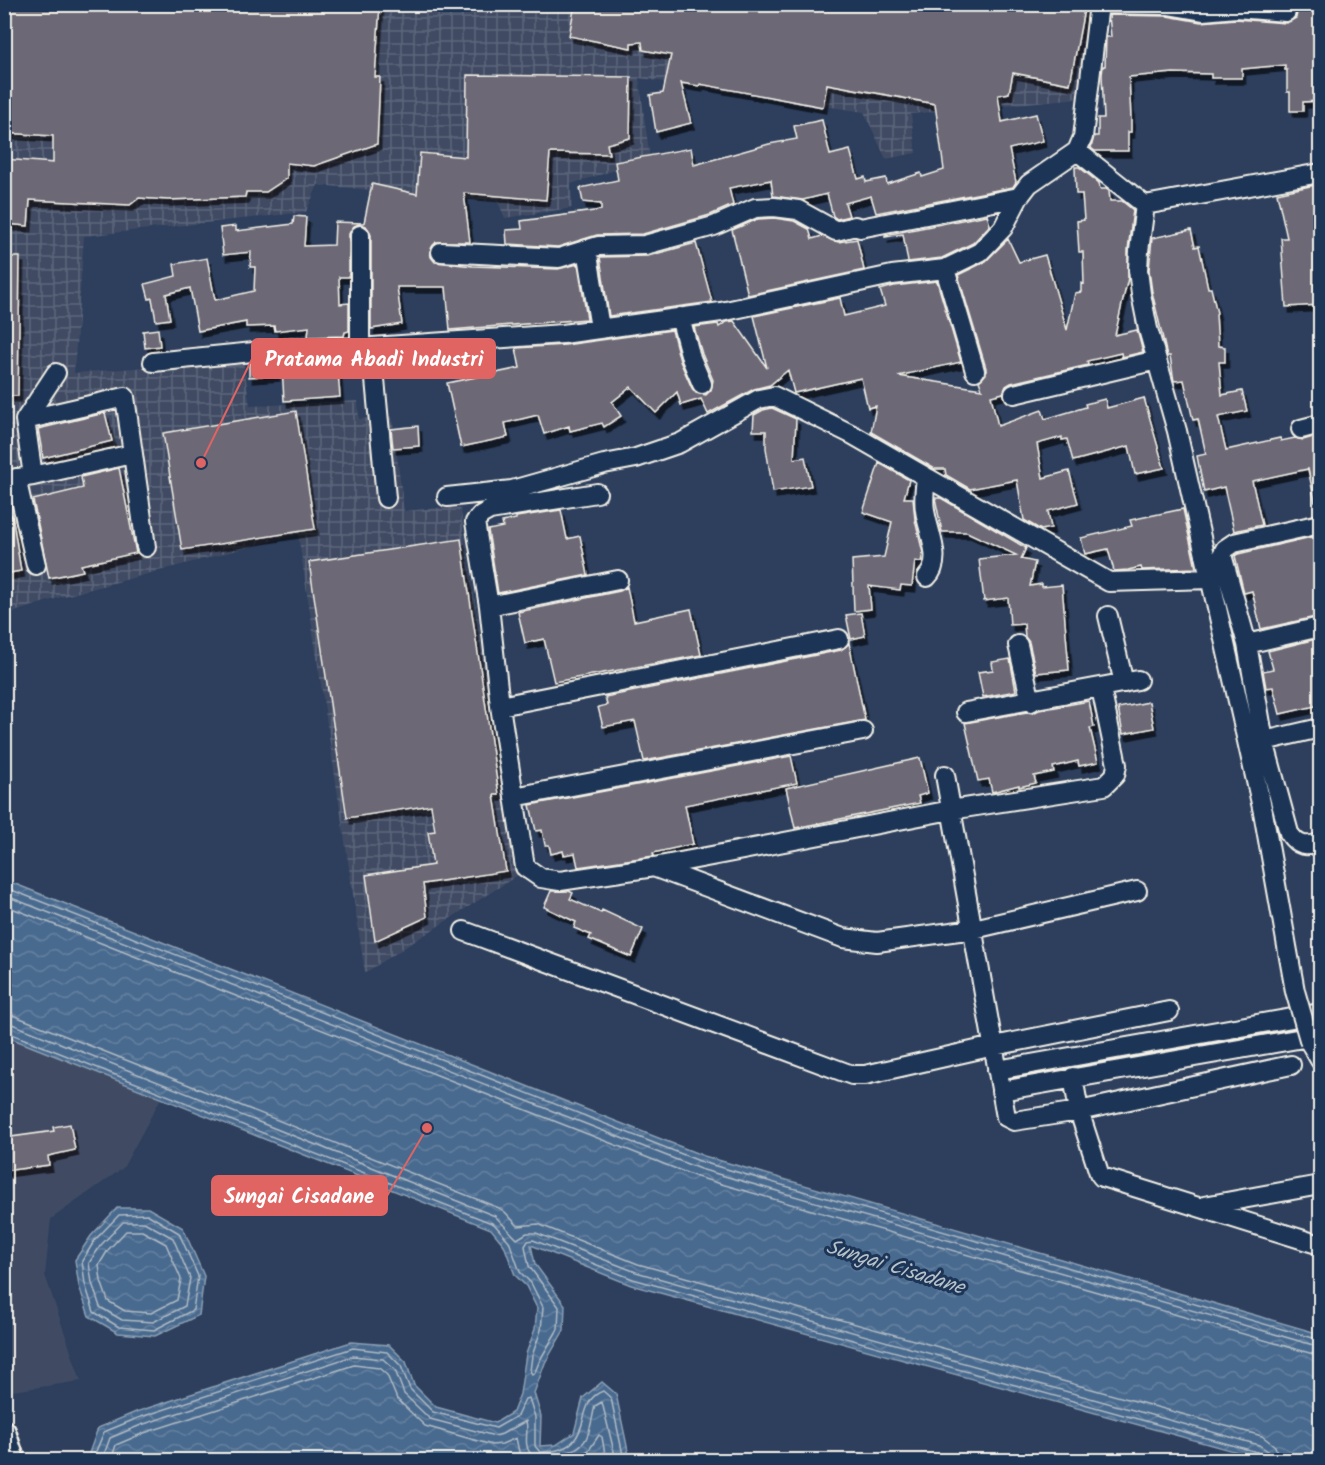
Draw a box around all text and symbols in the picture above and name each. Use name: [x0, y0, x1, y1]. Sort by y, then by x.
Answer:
callout: Pratama Abadi Industri: [252, 339, 495, 378]
text: Pratama Abadi Industri: [265, 344, 484, 377]
callout: Sungai Cisadane: [212, 1176, 387, 1215]
text: Sungai Cisadane: [224, 1181, 374, 1214]
water label: Sungai Cisadane: [822, 1231, 971, 1305]

